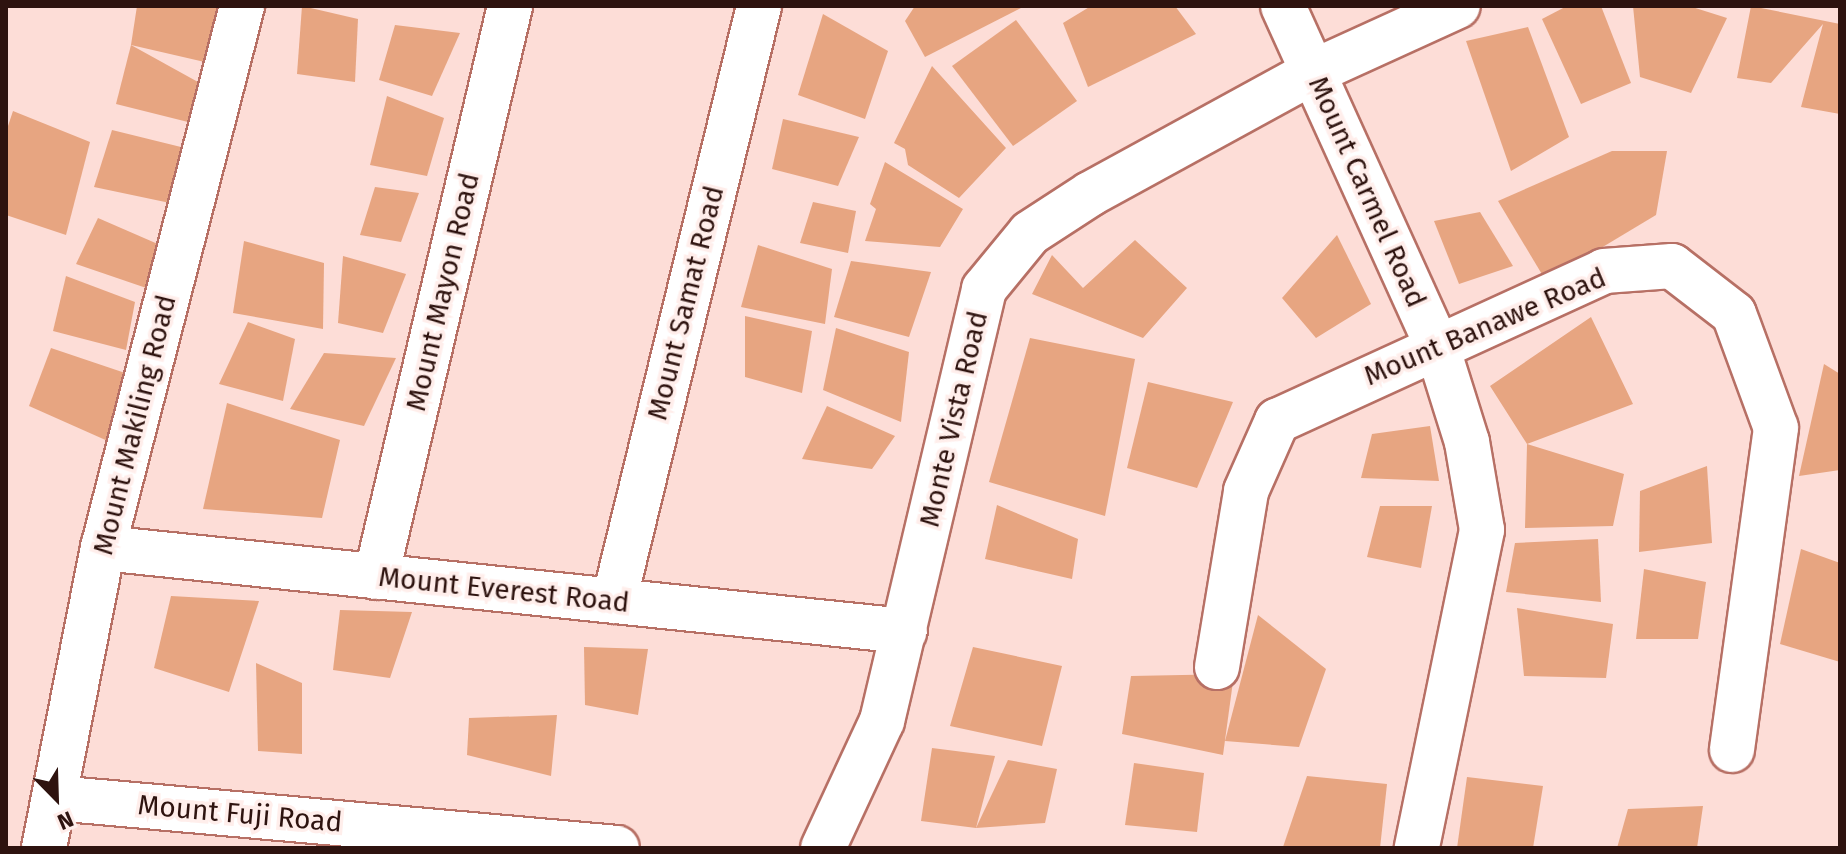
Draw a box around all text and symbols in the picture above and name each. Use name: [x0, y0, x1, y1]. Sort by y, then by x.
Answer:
street label: Mount Carmel Road: [1301, 71, 1433, 313]
street label: Mount Mayon Road: [399, 170, 487, 414]
street label: Mount Samat Road: [641, 182, 731, 424]
street label: Mount Banawe Road: [1359, 261, 1611, 393]
street label: Mount Makiling Road: [86, 292, 184, 558]
street label: Monte Vista Road: [913, 308, 995, 530]
street label: Mount Everest Road: [377, 560, 631, 620]
north arrow: [16, 758, 96, 838]
street label: Mount Fuji Road: [136, 788, 344, 840]
text: N: [54, 805, 78, 836]

